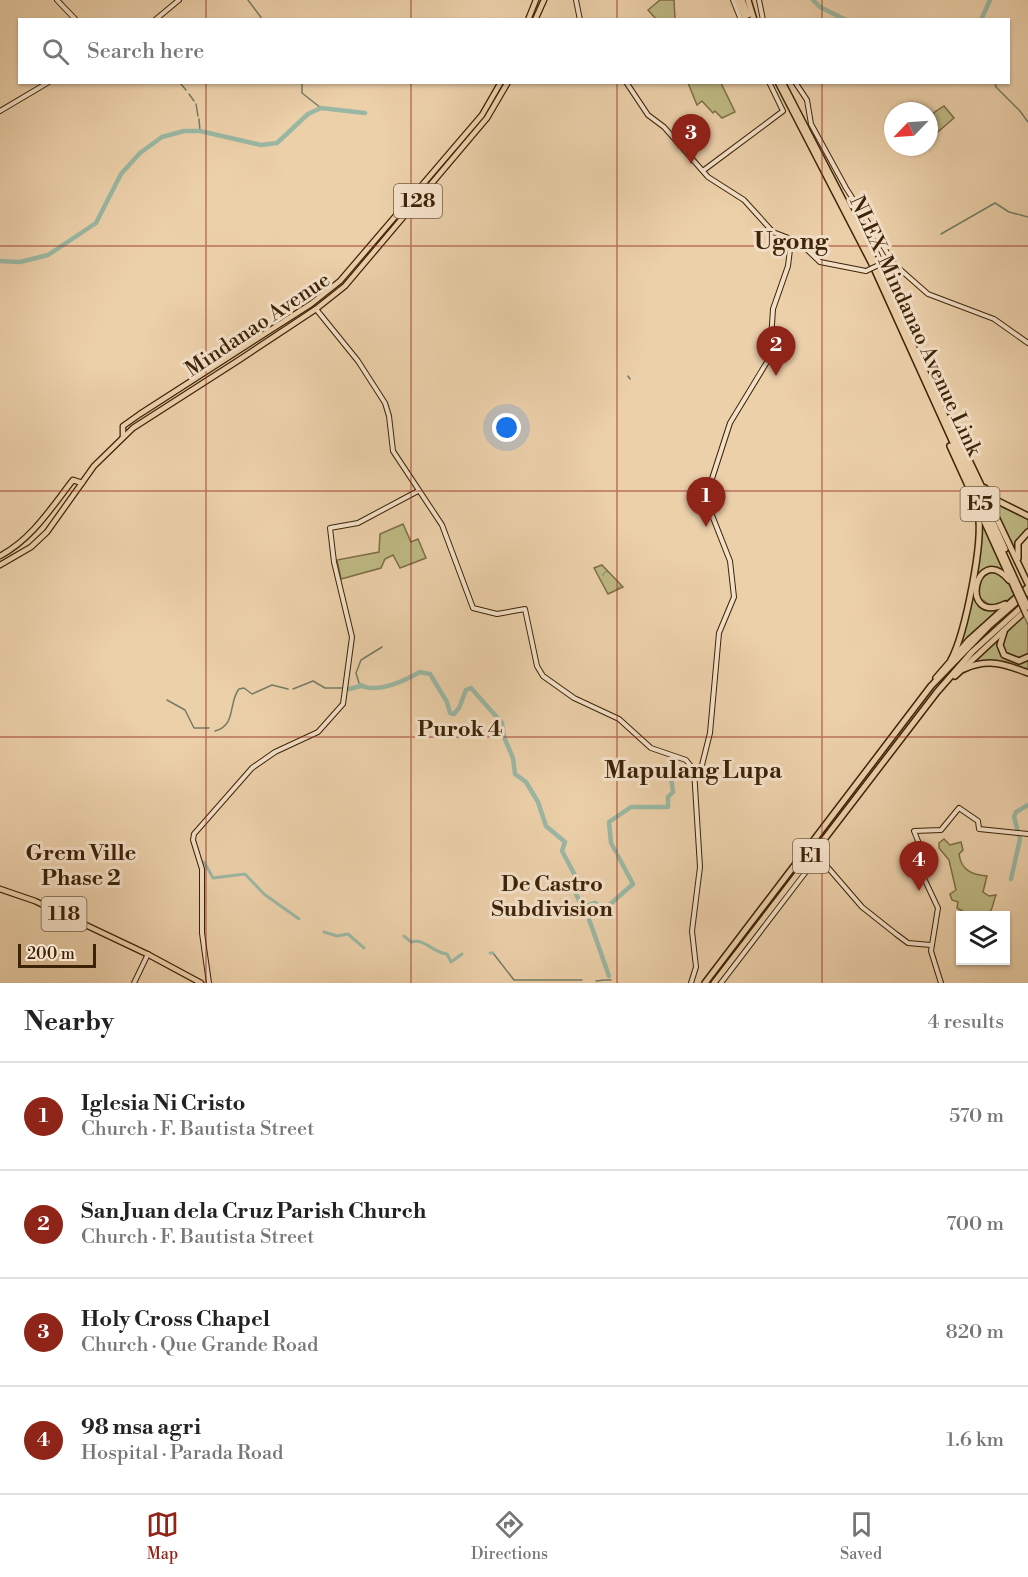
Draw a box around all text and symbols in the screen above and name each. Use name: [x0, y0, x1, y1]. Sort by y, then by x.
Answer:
search box: [18, 18, 1010, 84]
icon: search: [39, 35, 72, 68]
text: Search here: [87, 38, 204, 65]
north arrow: [884, 102, 938, 156]
pin: 3: [672, 114, 710, 164]
road number: 128: [394, 184, 442, 218]
street label: NLEX-Mindanao Avenue Link: [843, 192, 987, 461]
district label: Ugong: [754, 227, 829, 257]
street label: Mindanao Avenue: [181, 267, 335, 383]
pin: 2: [756, 326, 796, 376]
your location: [492, 413, 521, 442]
pin: 1: [686, 478, 726, 527]
road number: E5: [960, 487, 1000, 521]
district label: Purok 4: [418, 716, 502, 743]
district label: Mapulang Lupa: [604, 756, 783, 786]
road number: E1: [793, 839, 829, 873]
district label: Grem Ville Phase 2: [26, 840, 137, 892]
pin: 4: [900, 842, 938, 891]
district label: De Castro Subdivision: [491, 871, 613, 923]
road number: 118: [42, 897, 86, 931]
map controls: [956, 911, 1010, 965]
button: layers: [956, 911, 1010, 965]
scale bar: [18, 941, 96, 968]
text: 200 m: [27, 944, 75, 964]
text: Nearby: [24, 1006, 114, 1038]
text: 4 results: [927, 1010, 1004, 1035]
text: Iglesia Ni Cristo: [81, 1090, 246, 1117]
text: 1: [39, 1104, 48, 1129]
text: 570 m: [949, 1104, 1004, 1129]
text: Church · F. Bautista Street: [81, 1117, 314, 1142]
text: San Juan dela Cruz Parish Church: [81, 1198, 427, 1225]
text: 2: [37, 1212, 50, 1237]
text: 700 m: [946, 1212, 1004, 1237]
text: Church · F. Bautista Street: [81, 1225, 314, 1250]
text: Holy Cross Chapel: [81, 1306, 270, 1333]
text: 3: [37, 1320, 50, 1345]
text: 820 m: [945, 1320, 1004, 1345]
text: Church · Que Grande Road: [81, 1333, 318, 1358]
text: 98 msa agri: [81, 1414, 201, 1441]
text: 4: [37, 1428, 50, 1453]
text: 1.6 km: [946, 1428, 1004, 1453]
text: Hospital · Parada Road: [81, 1441, 283, 1466]
tab: Map: [146, 1508, 179, 1564]
tab: Directions: [471, 1508, 548, 1564]
tab: Saved: [840, 1508, 882, 1564]

